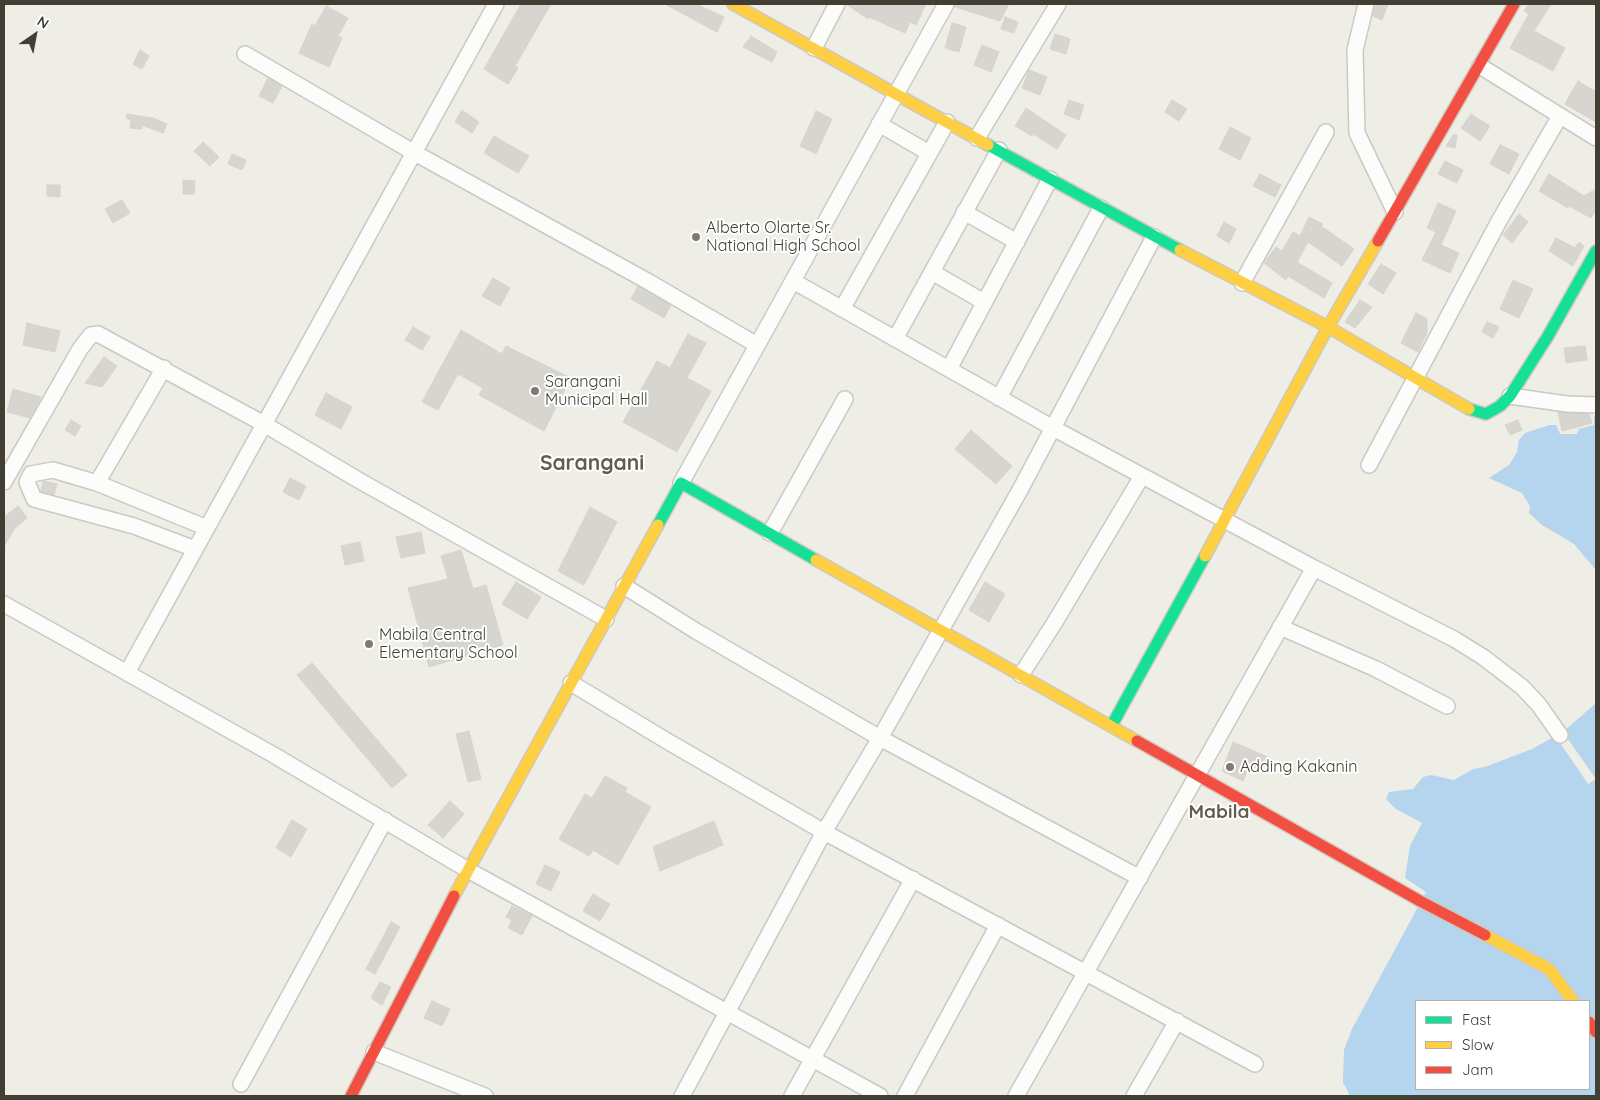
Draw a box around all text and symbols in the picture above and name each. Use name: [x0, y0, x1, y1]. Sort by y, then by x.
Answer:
north arrow: [10, 10, 60, 60]
text: N: [34, 12, 52, 33]
place label: Alberto Olarte Sr. National High School: [706, 218, 861, 256]
marker: Alberto Olarte Sr. National High School: [690, 231, 702, 243]
place label: Sarangani Municipal Hall: [545, 372, 648, 410]
marker: Sarangani Municipal Hall: [529, 385, 541, 397]
district label: Sarangani: [540, 451, 644, 477]
place label: Mabila Central Elementary School: [379, 625, 518, 663]
marker: Mabila Central Elementary School: [363, 638, 375, 650]
place label: Adding Kakanin: [1240, 757, 1357, 777]
marker: Adding Kakanin: [1224, 761, 1236, 773]
district label: Mabila: [1189, 801, 1249, 823]
legend: [1415, 1000, 1590, 1090]
text: Fast: [1462, 1010, 1491, 1029]
text: Slow: [1462, 1035, 1494, 1054]
text: Jam: [1462, 1060, 1493, 1079]

